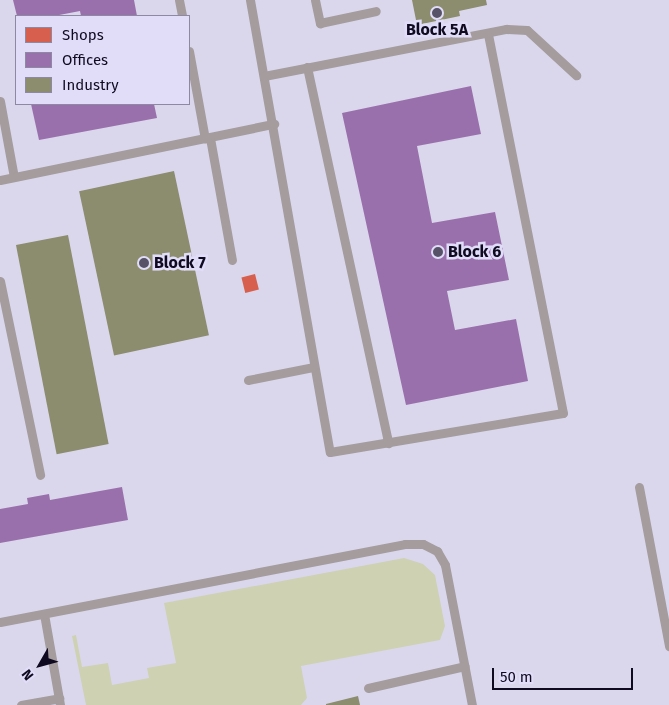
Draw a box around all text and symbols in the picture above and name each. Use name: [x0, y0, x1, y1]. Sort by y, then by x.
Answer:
marker: Block 5A: [431, 7, 443, 19]
legend: [15, 15, 190, 105]
place label: Block 5A: [406, 20, 468, 40]
text: Shops: [62, 26, 104, 44]
text: Offices: [62, 51, 108, 69]
text: Industry: [62, 76, 119, 94]
place label: Block 6: [448, 242, 501, 262]
marker: Block 6: [432, 246, 444, 258]
place label: Block 7: [154, 253, 206, 273]
marker: Block 7: [138, 257, 150, 269]
north arrow: [15, 640, 65, 690]
scale bar: [494, 658, 635, 690]
text: N: [18, 666, 37, 683]
text: 50 m: [500, 668, 533, 686]

